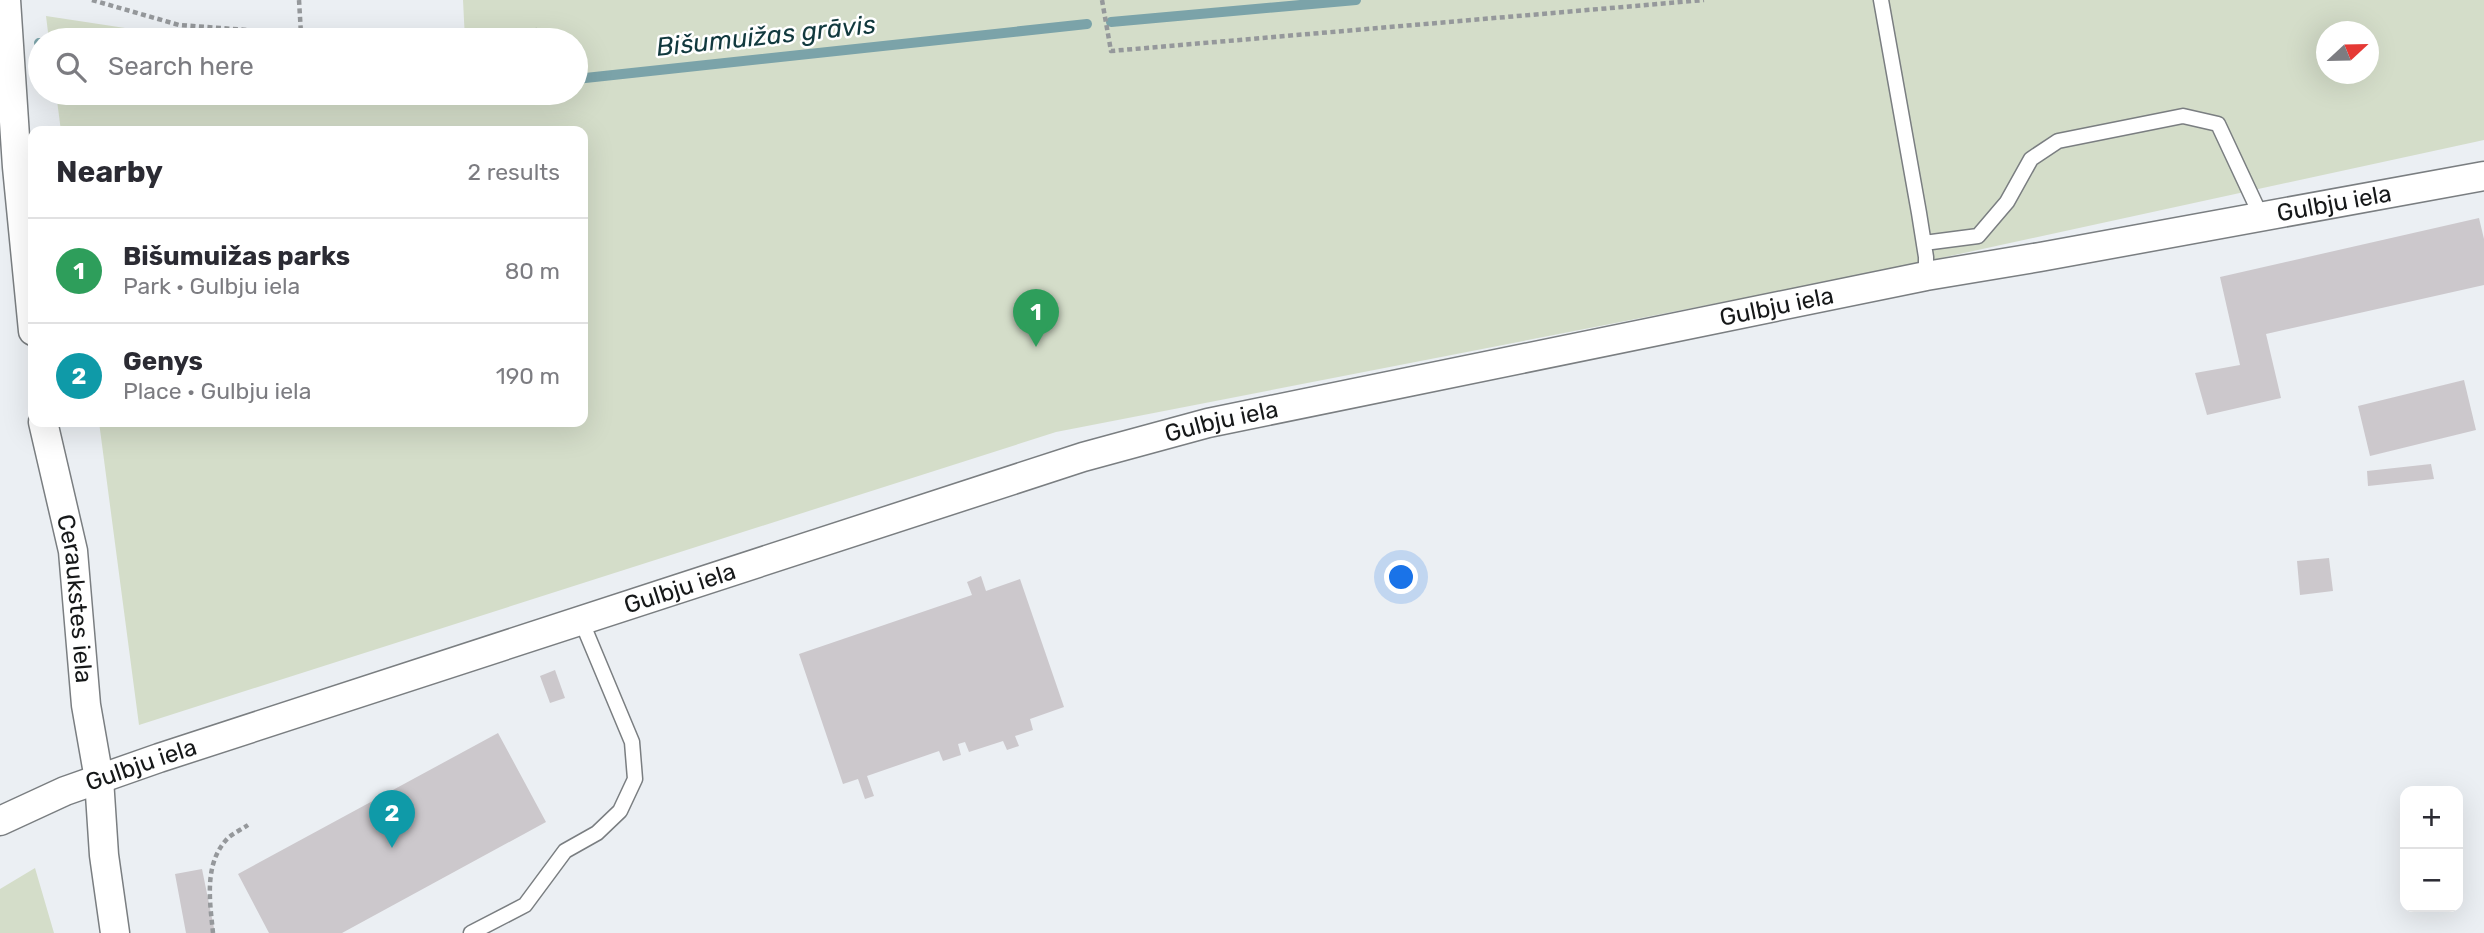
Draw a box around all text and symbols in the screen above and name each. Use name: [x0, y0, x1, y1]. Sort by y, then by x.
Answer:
water label: Bišumuižas grāvis: [655, 9, 877, 63]
north arrow: [2316, 21, 2379, 84]
search box: [28, 28, 588, 105]
icon: search: [52, 48, 90, 86]
text: Search here: [108, 51, 254, 82]
text: Nearby: [56, 154, 163, 190]
text: 2 results: [468, 158, 560, 186]
street label: Gulbju iela: [2275, 179, 2394, 227]
text: Bišumuižas parks: [123, 241, 350, 272]
text: 1: [73, 257, 85, 285]
text: 80 m: [505, 257, 560, 285]
text: Park · Gulbju iela: [123, 272, 300, 300]
street label: Gulbju iela: [1717, 281, 1836, 332]
pin: 1: [1013, 289, 1059, 347]
text: Genys: [123, 346, 203, 377]
text: 2: [72, 362, 86, 390]
text: 190 m: [496, 362, 560, 390]
text: Place · Gulbju iela: [123, 377, 311, 405]
street label: Gulbju iela: [1161, 395, 1281, 448]
street label: Ceraukstes iela: [51, 511, 98, 684]
street label: Gulbju iela: [620, 557, 739, 620]
your location: [1384, 560, 1418, 594]
street label: Gulbju iela: [82, 733, 200, 797]
map controls: [2400, 786, 2463, 912]
button: +: [2400, 786, 2463, 849]
pin: 2: [369, 790, 415, 848]
button: −: [2400, 849, 2463, 912]

